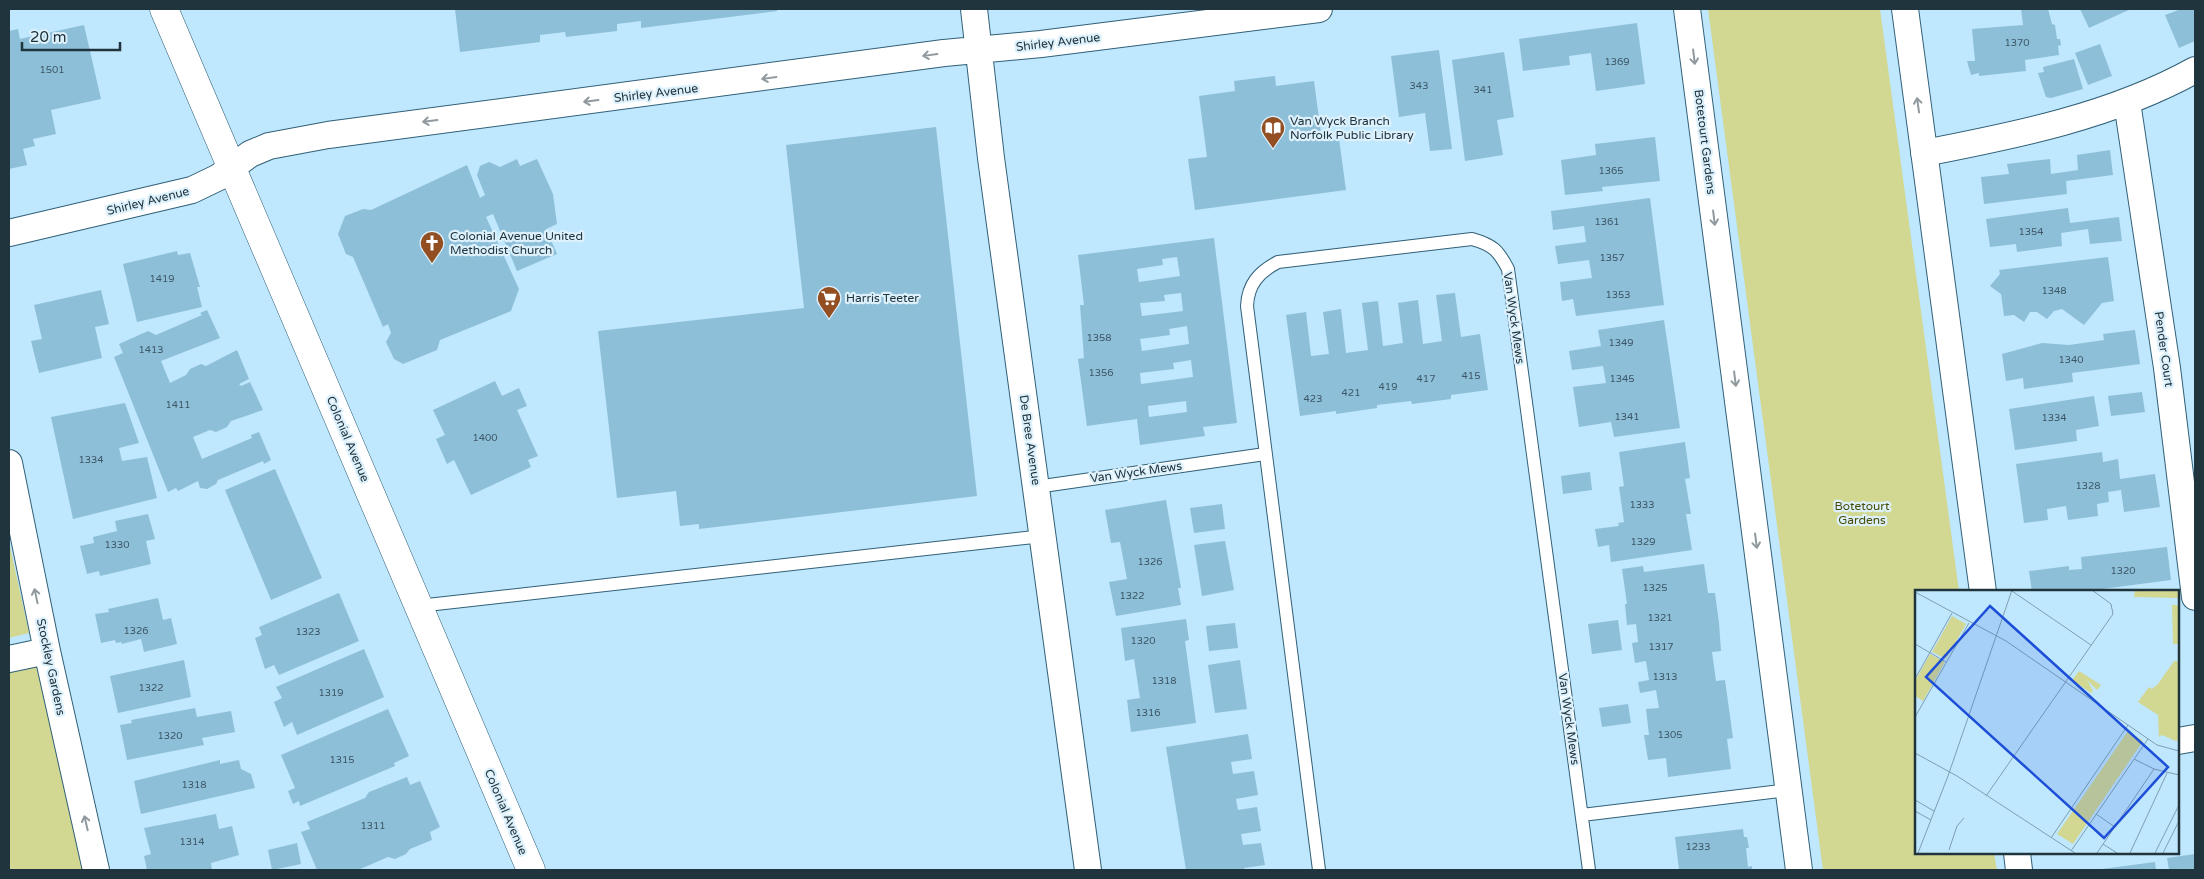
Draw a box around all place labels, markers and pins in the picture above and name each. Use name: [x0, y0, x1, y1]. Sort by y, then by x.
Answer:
place label: Van Wyck Branch Norfolk Public Library: [1290, 114, 1414, 142]
library icon: Van Wyck Branch Norfolk Public Library: [1260, 115, 1286, 149]
place label: Colonial Avenue United Methodist Church: [450, 229, 583, 257]
church icon: Colonial Avenue United Methodist Church: [419, 230, 445, 264]
supermarket icon: Harris Teeter: [816, 285, 842, 319]
place label: Harris Teeter: [846, 291, 919, 305]

